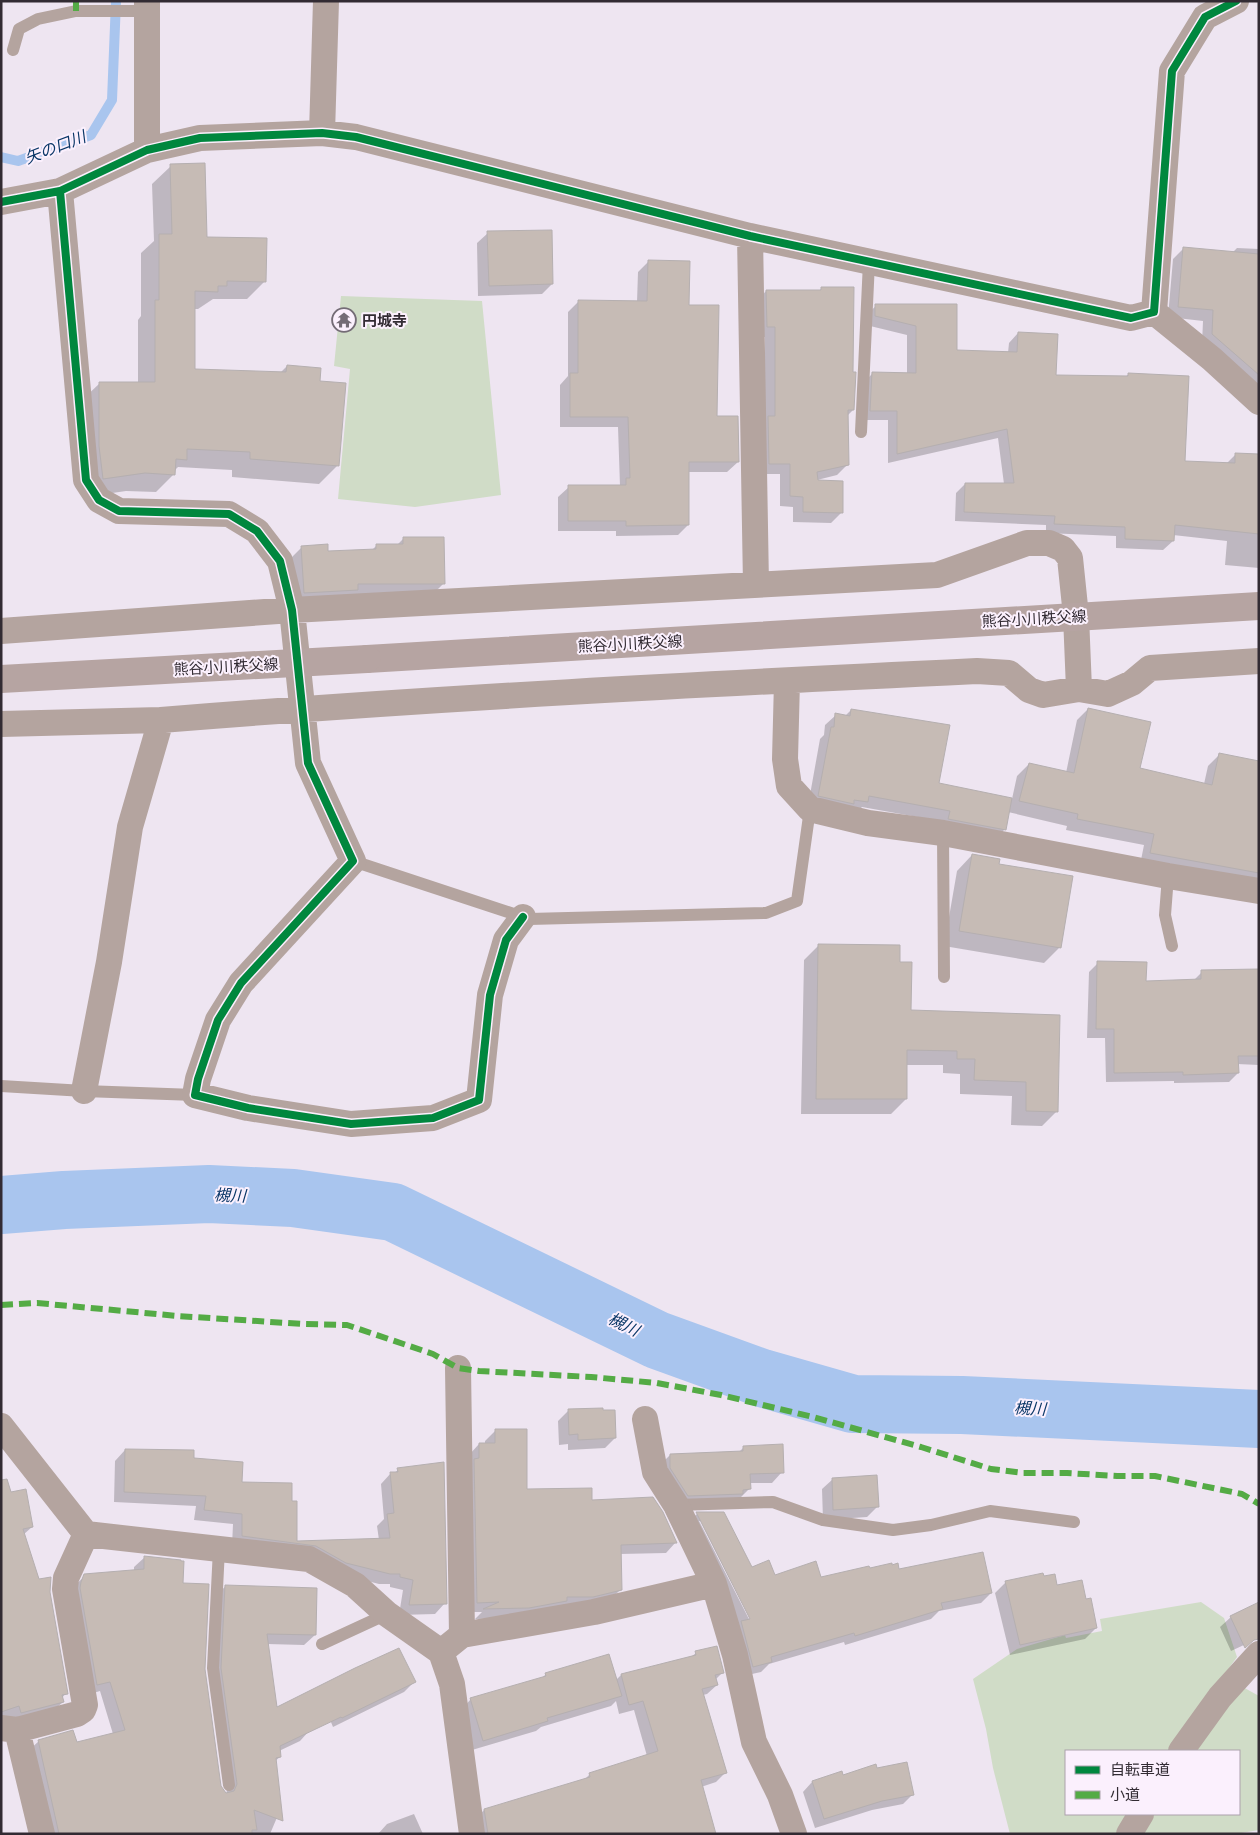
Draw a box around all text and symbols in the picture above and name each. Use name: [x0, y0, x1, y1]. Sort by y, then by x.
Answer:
water label: 矢の口川: [22, 125, 90, 168]
temple icon: 円城寺: [331, 307, 357, 333]
place label: 円城寺: [362, 311, 407, 329]
street label: 熊谷小川秩父線: [981, 606, 1087, 630]
street label: 熊谷小川秩父線: [577, 631, 683, 655]
street label: 熊谷小川秩父線: [173, 654, 279, 678]
water label: 槻川: [214, 1184, 248, 1206]
water label: 槻川: [605, 1308, 645, 1341]
water label: 槻川: [1013, 1397, 1048, 1419]
legend: [1065, 1750, 1240, 1815]
text: 自転車道: [1110, 1760, 1170, 1778]
text: 小道: [1110, 1785, 1140, 1803]

